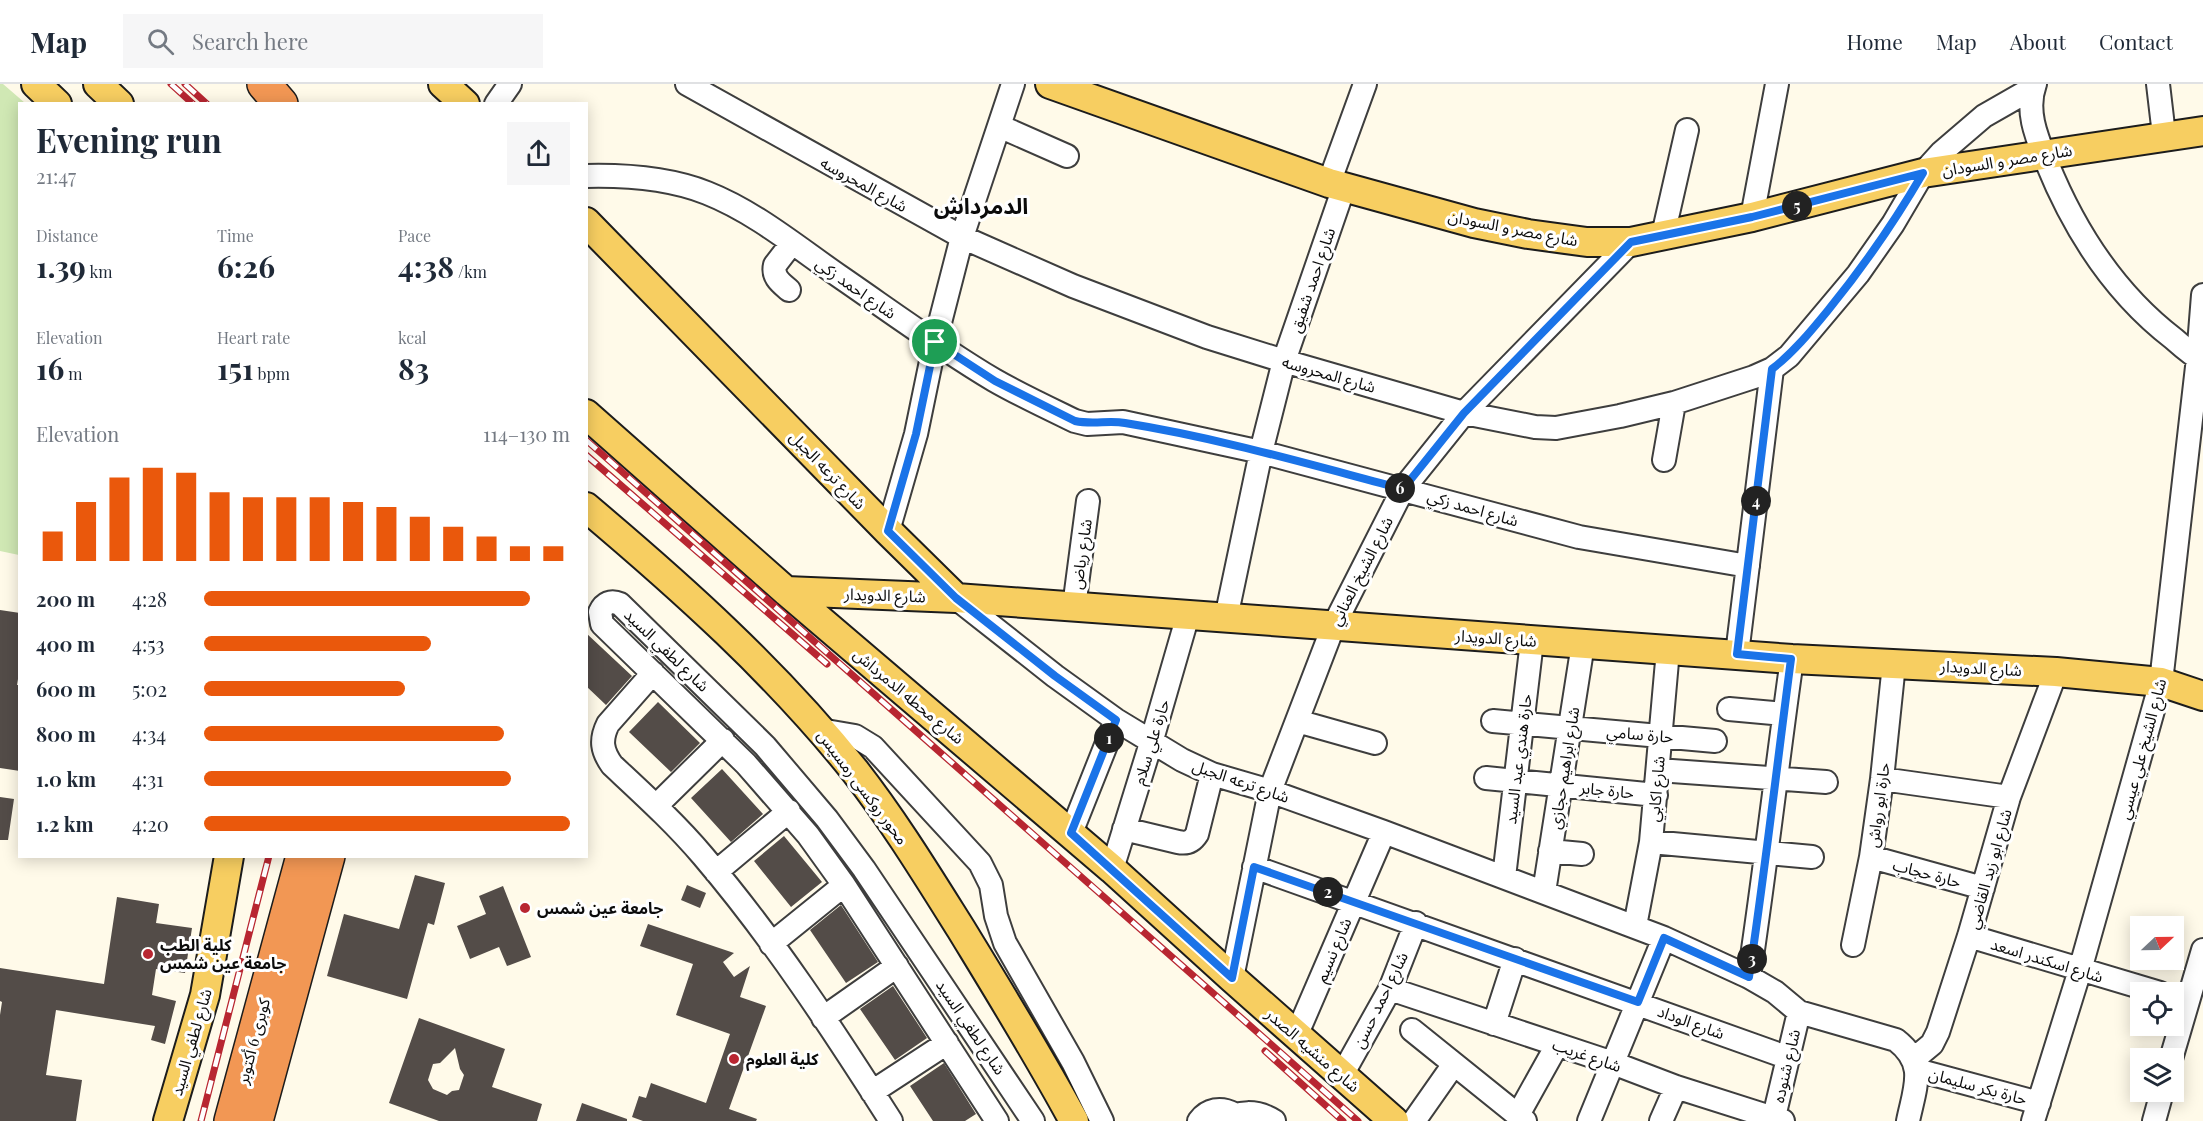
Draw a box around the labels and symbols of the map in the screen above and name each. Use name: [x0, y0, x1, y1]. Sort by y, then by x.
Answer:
street label: شارع مصر و السودان: [1940, 139, 2074, 183]
street label: شارع المحروسه: [816, 151, 911, 219]
district label: الدمرداش: [934, 190, 1028, 220]
pin: 5: [1782, 191, 1812, 221]
street label: شارع مصر و السودان: [1446, 205, 1580, 253]
street label: شارع احمد شفيق: [1284, 225, 1342, 336]
street label: شارع احمد زكي: [810, 252, 901, 326]
pin: [909, 316, 960, 367]
street label: شارع المحروسه: [1279, 350, 1378, 400]
street label: شارع ترعه الجبل: [784, 426, 871, 515]
pin: 6: [1385, 473, 1415, 503]
street label: شارع احمد زكي: [1424, 485, 1521, 533]
pin: 4: [1741, 486, 1771, 516]
street label: شارع الشيخ العناني: [1324, 513, 1400, 630]
street label: شارع رياض: [1065, 517, 1099, 591]
street label: شارع الدويدار: [843, 583, 926, 609]
street label: شارع لطفي السيد: [618, 604, 714, 698]
street label: شارع الدويدار: [1453, 624, 1538, 654]
street label: شارع محطه الدمرداش: [848, 643, 969, 750]
street label: شارع الدويدار: [1938, 655, 2022, 683]
street label: شارع الشيخ علي عيسي: [2113, 676, 2173, 822]
street label: حارة هندي عبد السيد: [1499, 693, 1539, 826]
street label: حارة علي سلام: [1128, 697, 1176, 788]
street label: شارع ابراهيم حجازي: [1543, 705, 1586, 831]
street label: حارة سامي: [1605, 720, 1674, 750]
pin: 1: [1094, 723, 1124, 753]
street label: محور روكسى رمسيس: [813, 725, 913, 848]
street label: شارع ترعه الجبل: [1189, 754, 1292, 810]
street label: شارع اكابي: [1642, 755, 1672, 823]
street label: حارة ابو رواش: [1861, 761, 1894, 849]
street label: حارة جابر: [1578, 776, 1635, 803]
street label: شارع ابو زيد القاضي: [1961, 806, 2019, 932]
street label: حارة حجاب: [1891, 853, 1964, 892]
pin: 2: [1313, 877, 1343, 907]
place label: جامعة عين شمس: [537, 897, 663, 918]
marker: جامعة عين شمس: [518, 901, 532, 915]
street label: شارع نسيم: [1310, 914, 1358, 986]
north arrow: [2130, 916, 2184, 970]
street label: شارع اسكندر اسعد: [1987, 932, 2106, 989]
place label: كلية الطب جامعة عين شمس: [160, 934, 286, 973]
pin: 3: [1737, 944, 1767, 974]
marker: كلية الطب جامعة عين شمس: [141, 947, 155, 961]
street label: شارع احمد حسن: [1347, 948, 1415, 1053]
street label: شارع لطفي السيد: [929, 975, 1011, 1080]
street label: شارع لطفي السيد: [165, 986, 219, 1099]
street label: كوبرى 6 أكتوبر: [231, 995, 274, 1087]
street label: شارع الوداد: [1654, 1000, 1728, 1046]
street label: شارع منشيه الصدر: [1259, 1002, 1365, 1098]
street label: شارع شنوده: [1767, 1027, 1807, 1105]
street label: شارع غريب: [1549, 1033, 1624, 1079]
place label: كلية العلوم: [746, 1048, 819, 1071]
marker: كلية العلوم: [727, 1052, 741, 1066]
street label: حارة بكر سليمان: [1927, 1062, 2029, 1109]

